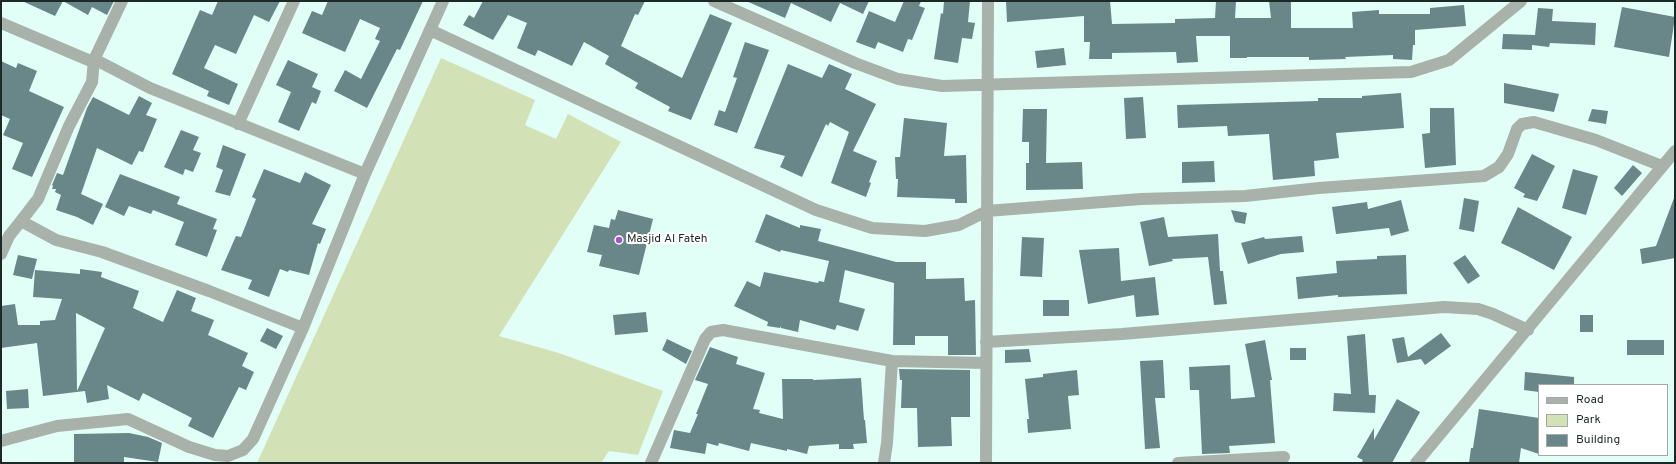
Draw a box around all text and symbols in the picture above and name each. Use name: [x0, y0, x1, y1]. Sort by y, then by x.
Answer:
place label: Masjid Al Fateh: [627, 233, 708, 247]
marker: Masjid Al Fateh: [614, 235, 624, 245]
legend: [1538, 384, 1668, 456]
text: Road: [1576, 392, 1604, 408]
text: Park: [1576, 412, 1601, 428]
text: Building: [1576, 432, 1620, 448]

